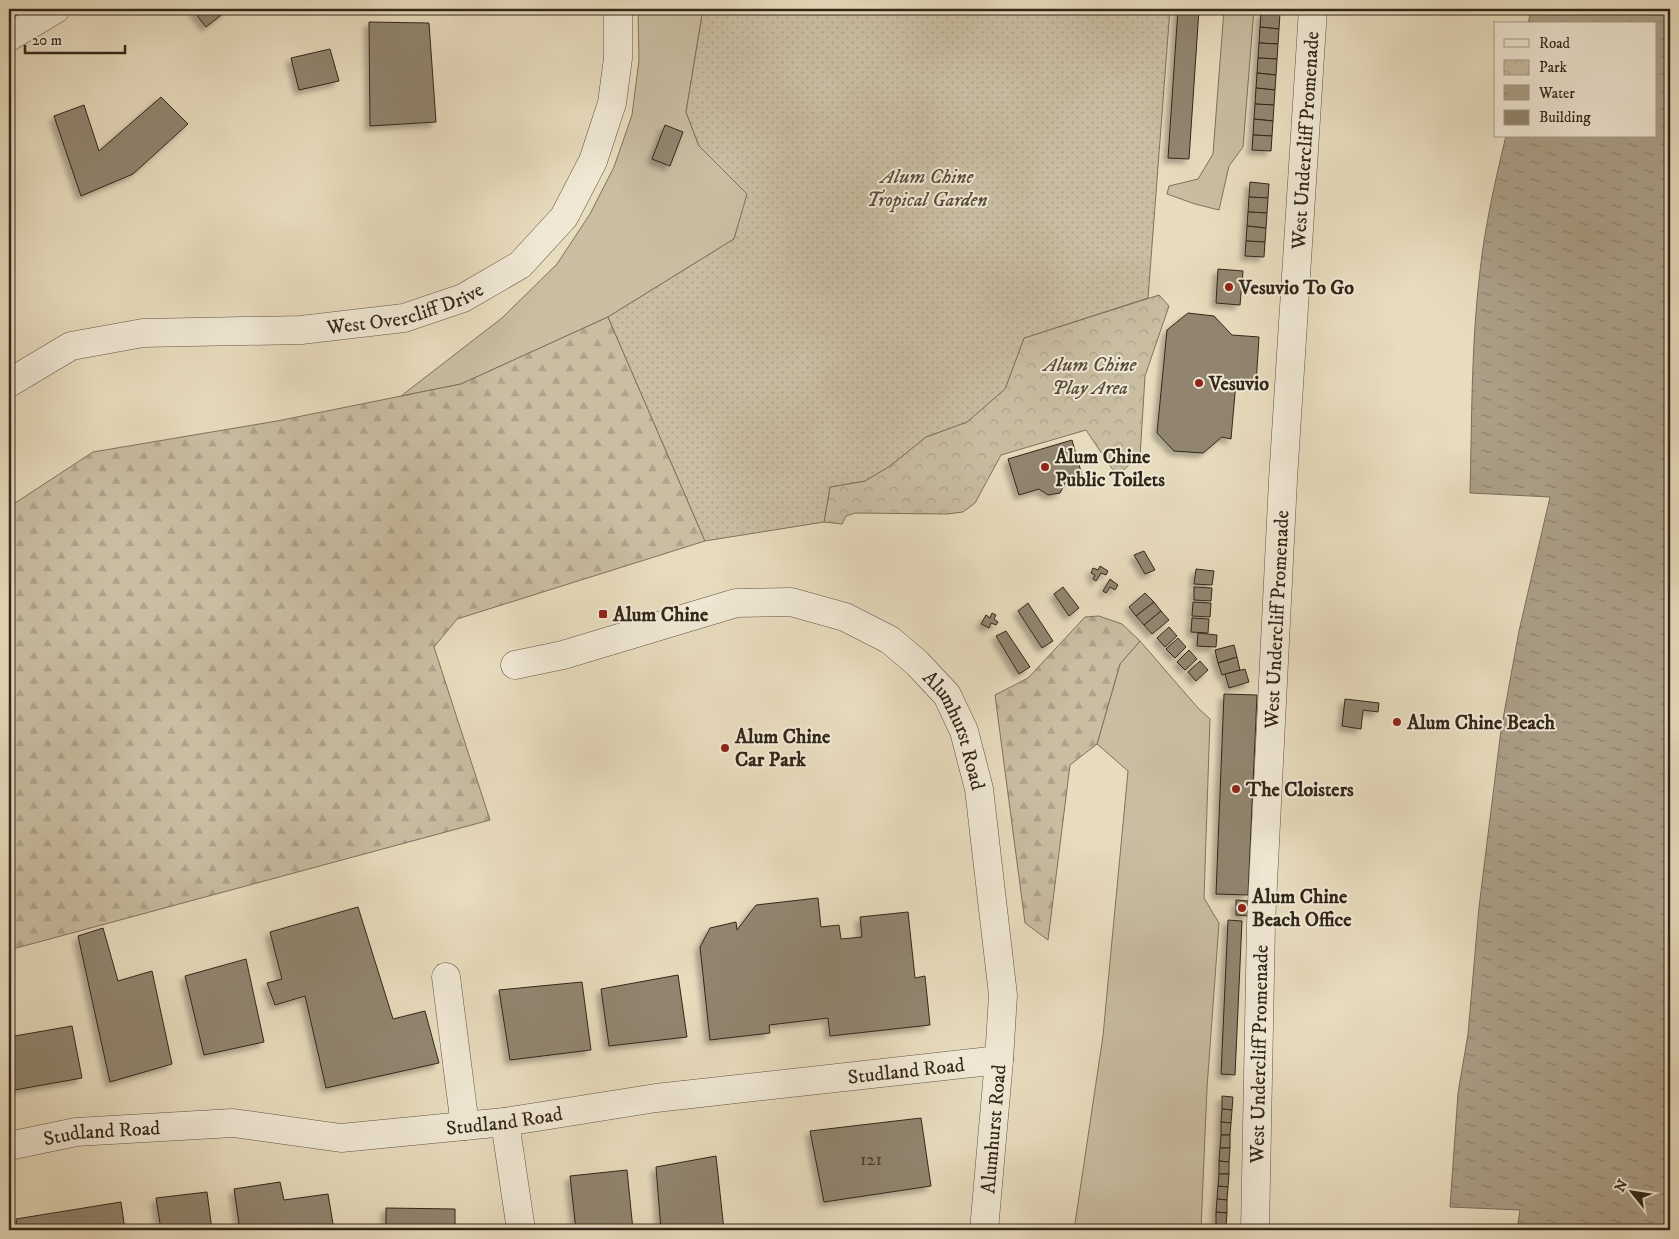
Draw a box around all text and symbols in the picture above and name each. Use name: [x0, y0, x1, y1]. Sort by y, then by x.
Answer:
scale bar: [25, 22, 125, 54]
legend: [1494, 22, 1656, 138]
street label: West Undercliff Promenade: [1287, 30, 1326, 251]
text: 20 m: [32, 31, 62, 50]
text: Road: [1539, 34, 1571, 53]
text: Park: [1539, 58, 1568, 77]
text: Water: [1538, 84, 1575, 103]
text: Building: [1539, 108, 1591, 127]
park label: Alum Chine Tropical Garden: [866, 165, 988, 213]
place label: Vesuvio To Go: [1238, 276, 1354, 301]
street label: West Overcliff Drive: [324, 278, 488, 341]
marker: Vesuvio To Go: [1223, 281, 1235, 293]
park label: Alum Chine Play Area: [1042, 353, 1138, 401]
place label: Vesuvio: [1208, 372, 1269, 397]
marker: Vesuvio: [1193, 377, 1205, 389]
place label: Alum Chine Public Toilets: [1054, 445, 1165, 493]
marker: Alum Chine Public Toilets: [1039, 461, 1051, 473]
street label: West Undercliff Promenade: [1260, 510, 1295, 730]
place label: Alum Chine: [612, 603, 709, 628]
marker: Alum Chine: [597, 608, 609, 620]
street label: Alumhurst Road: [917, 666, 990, 793]
place label: Alum Chine Beach: [1406, 711, 1556, 736]
marker: Alum Chine Beach: [1391, 716, 1403, 728]
place label: Alum Chine Car Park: [734, 725, 831, 773]
marker: Alum Chine Car Park: [719, 742, 731, 754]
place label: The Cloisters: [1245, 778, 1354, 803]
marker: The Cloisters: [1230, 783, 1242, 795]
place label: Alum Chine Beach Office: [1251, 885, 1352, 933]
marker: Alum Chine Beach Office: [1236, 902, 1248, 914]
street label: West Undercliff Promenade: [1245, 945, 1275, 1165]
street label: Studland Road: [847, 1053, 966, 1091]
street label: Alumhurst Road: [976, 1063, 1013, 1195]
street label: Studland Road: [445, 1102, 565, 1142]
street label: Studland Road: [41, 1116, 161, 1152]
house number: 121: [860, 1149, 882, 1171]
north arrow: [1606, 1166, 1656, 1216]
text: N: [1611, 1176, 1633, 1195]

